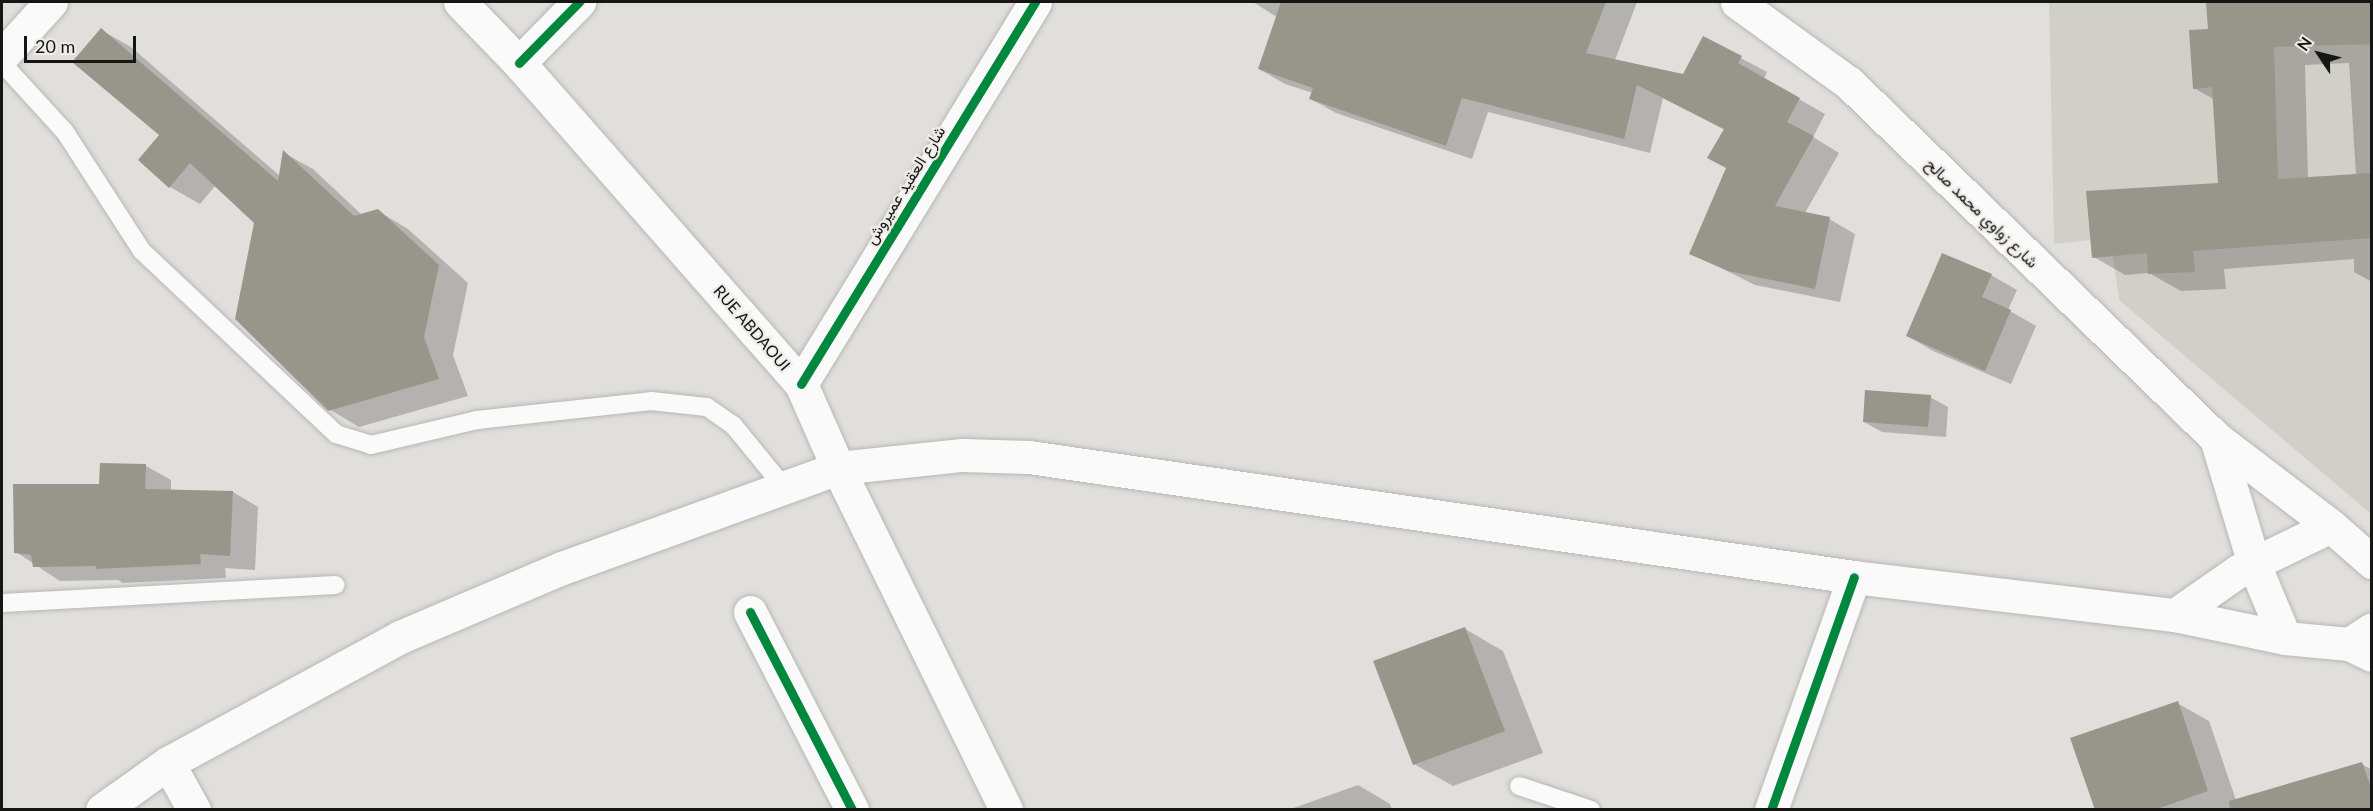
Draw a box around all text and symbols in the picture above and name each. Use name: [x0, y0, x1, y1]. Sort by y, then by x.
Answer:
scale bar: [27, 24, 140, 62]
north arrow: [2289, 24, 2349, 84]
text: N: [2293, 33, 2315, 54]
text: 20 m: [35, 35, 75, 57]
street label: شارع العقيد عميروش: [861, 122, 949, 248]
street label: شارع زواوي محمد صالح: [1922, 154, 2042, 272]
street label: RUE ABDAOUI: [709, 281, 795, 375]

